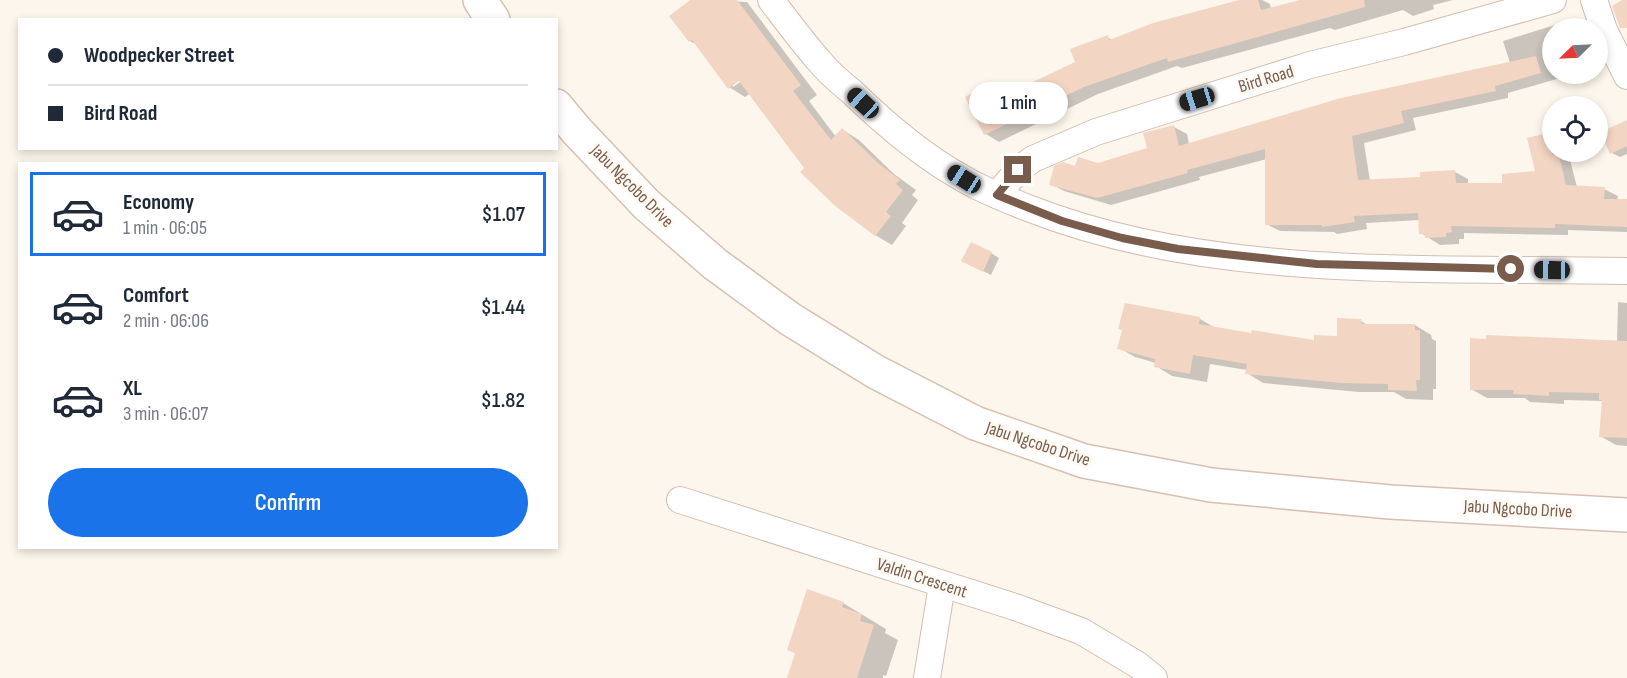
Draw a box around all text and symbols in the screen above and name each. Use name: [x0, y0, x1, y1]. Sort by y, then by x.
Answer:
north arrow: [1542, 18, 1608, 84]
map controls: [1542, 18, 1608, 162]
text: Woodpecker Street: [84, 42, 234, 69]
street label: Bird Road: [1236, 61, 1296, 97]
callout: 1 min: [968, 83, 1068, 125]
car: [844, 84, 882, 122]
car: [1177, 85, 1217, 113]
text: 1 min: [1000, 91, 1037, 115]
button: locate: [1542, 96, 1608, 162]
text: Bird Road: [84, 100, 157, 127]
street label: Jabu Ngcobo Drive: [585, 139, 678, 232]
route end: [1004, 156, 1031, 183]
car: [944, 162, 984, 196]
icon: car: [51, 187, 105, 241]
text: Economy: [123, 189, 194, 216]
text: $1.07: [482, 201, 525, 228]
text: 1 min · 06:05: [123, 216, 207, 240]
route start: [1497, 255, 1524, 282]
car: [1534, 261, 1570, 279]
icon: car: [51, 280, 105, 334]
text: Comfort: [123, 282, 189, 309]
text: $1.44: [481, 294, 525, 321]
text: 2 min · 06:06: [123, 309, 209, 333]
icon: car: [51, 373, 105, 427]
text: XL: [123, 375, 142, 402]
text: $1.82: [481, 387, 525, 414]
text: 3 min · 06:07: [123, 402, 208, 426]
street label: Jabu Ngcobo Drive: [982, 417, 1093, 471]
button: Confirm: [48, 468, 528, 537]
street label: Jabu Ngcobo Drive: [1462, 496, 1573, 522]
street label: Valdin Crescent: [874, 553, 970, 603]

